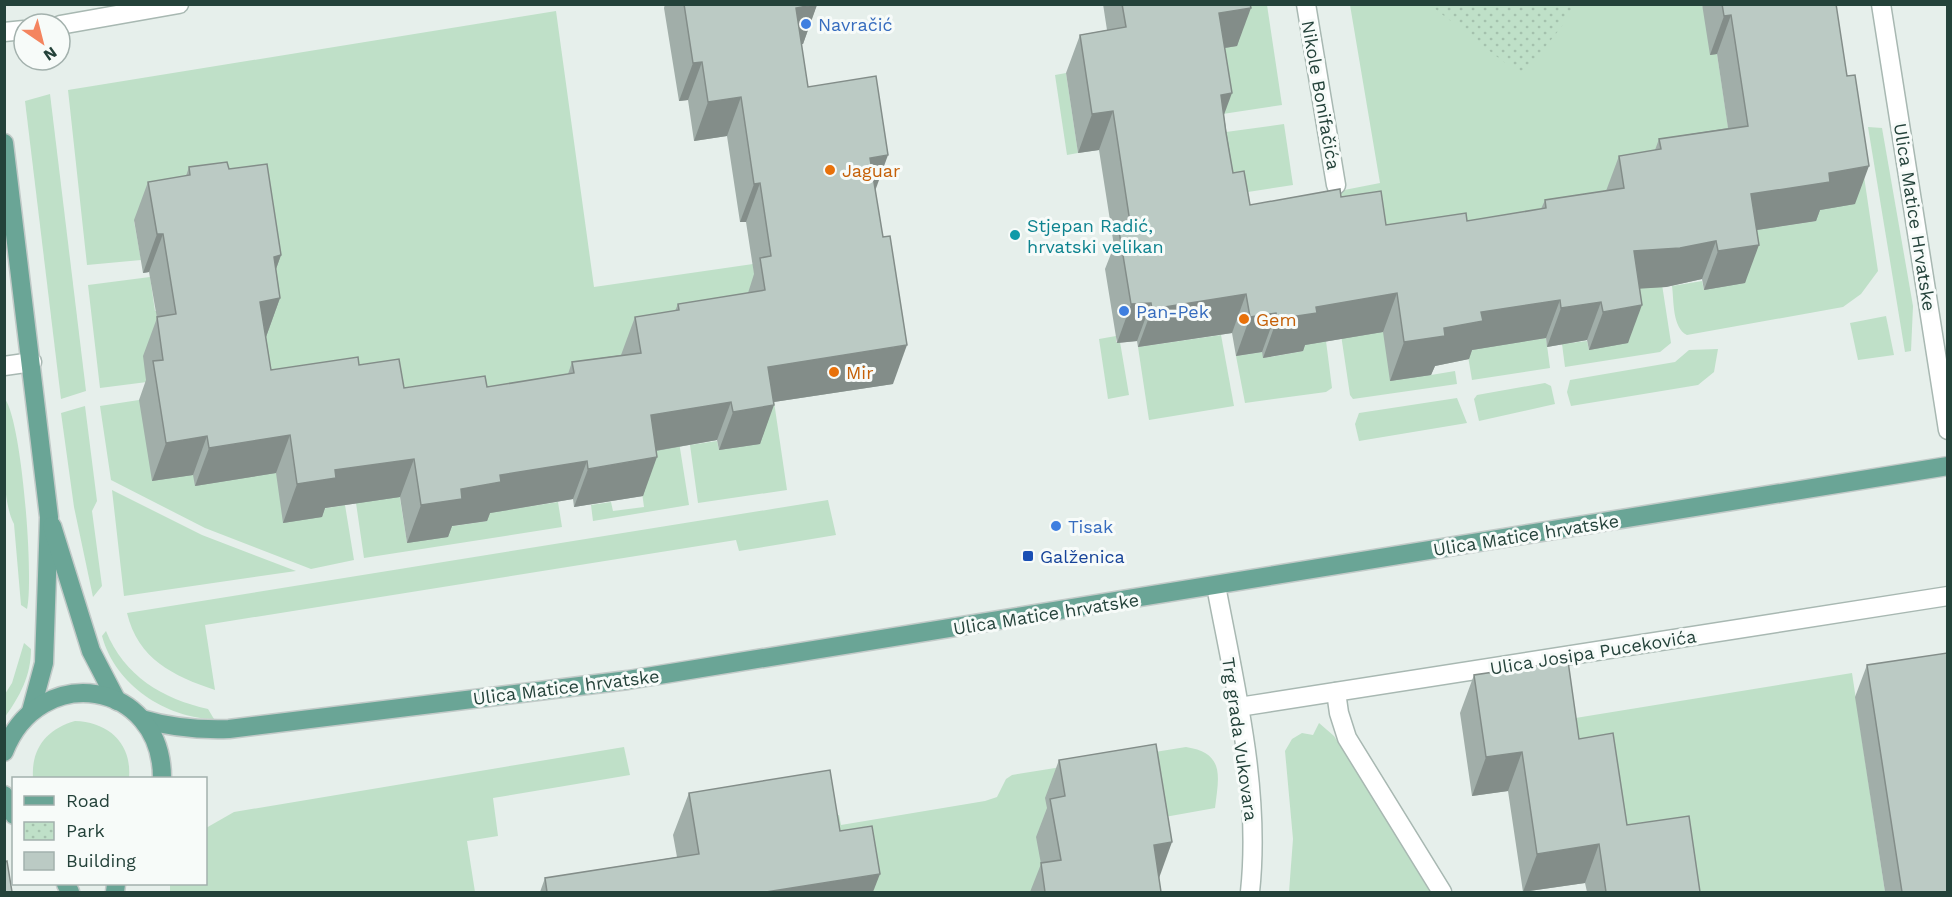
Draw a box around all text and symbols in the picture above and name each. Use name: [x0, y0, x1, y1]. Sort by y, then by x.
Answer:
north arrow: [12, 12, 72, 72]
place label: Navračić: [818, 14, 893, 35]
marker: Navračić: [799, 17, 813, 31]
street label: Nikole Bonifačića: [1298, 19, 1344, 171]
text: N: [40, 43, 61, 65]
street label: Ulica Matice Hrvatske: [1890, 122, 1940, 312]
place label: Jaguar: [842, 160, 900, 181]
marker: Jaguar: [823, 163, 837, 177]
place label: Stjepan Radić, hrvatski velikan: [1027, 215, 1164, 257]
marker: Stjepan Radić, hrvatski velikan: [1008, 228, 1022, 242]
place label: Pan-Pek: [1136, 301, 1209, 322]
marker: Pan-Pek: [1117, 304, 1131, 318]
place label: Gem: [1256, 309, 1297, 330]
marker: Gem: [1237, 312, 1251, 326]
place label: Mir: [846, 362, 874, 383]
marker: Mir: [827, 365, 841, 379]
street label: Ulica Matice hrvatske: [1432, 510, 1620, 560]
place label: Tisak: [1068, 516, 1113, 537]
marker: Tisak: [1049, 519, 1063, 533]
place label: Galženica: [1040, 546, 1125, 567]
marker: Galženica: [1021, 549, 1035, 563]
street label: Ulica Matice hrvatske: [952, 589, 1140, 639]
street label: Ulica Josipa Pucekovića: [1488, 625, 1698, 679]
street label: Trg grada Vukovara: [1218, 656, 1262, 822]
street label: Ulica Matice hrvatske: [472, 665, 660, 709]
legend: [12, 777, 207, 885]
text: Road: [66, 790, 110, 811]
text: Park: [66, 820, 105, 841]
text: Building: [66, 850, 136, 871]

